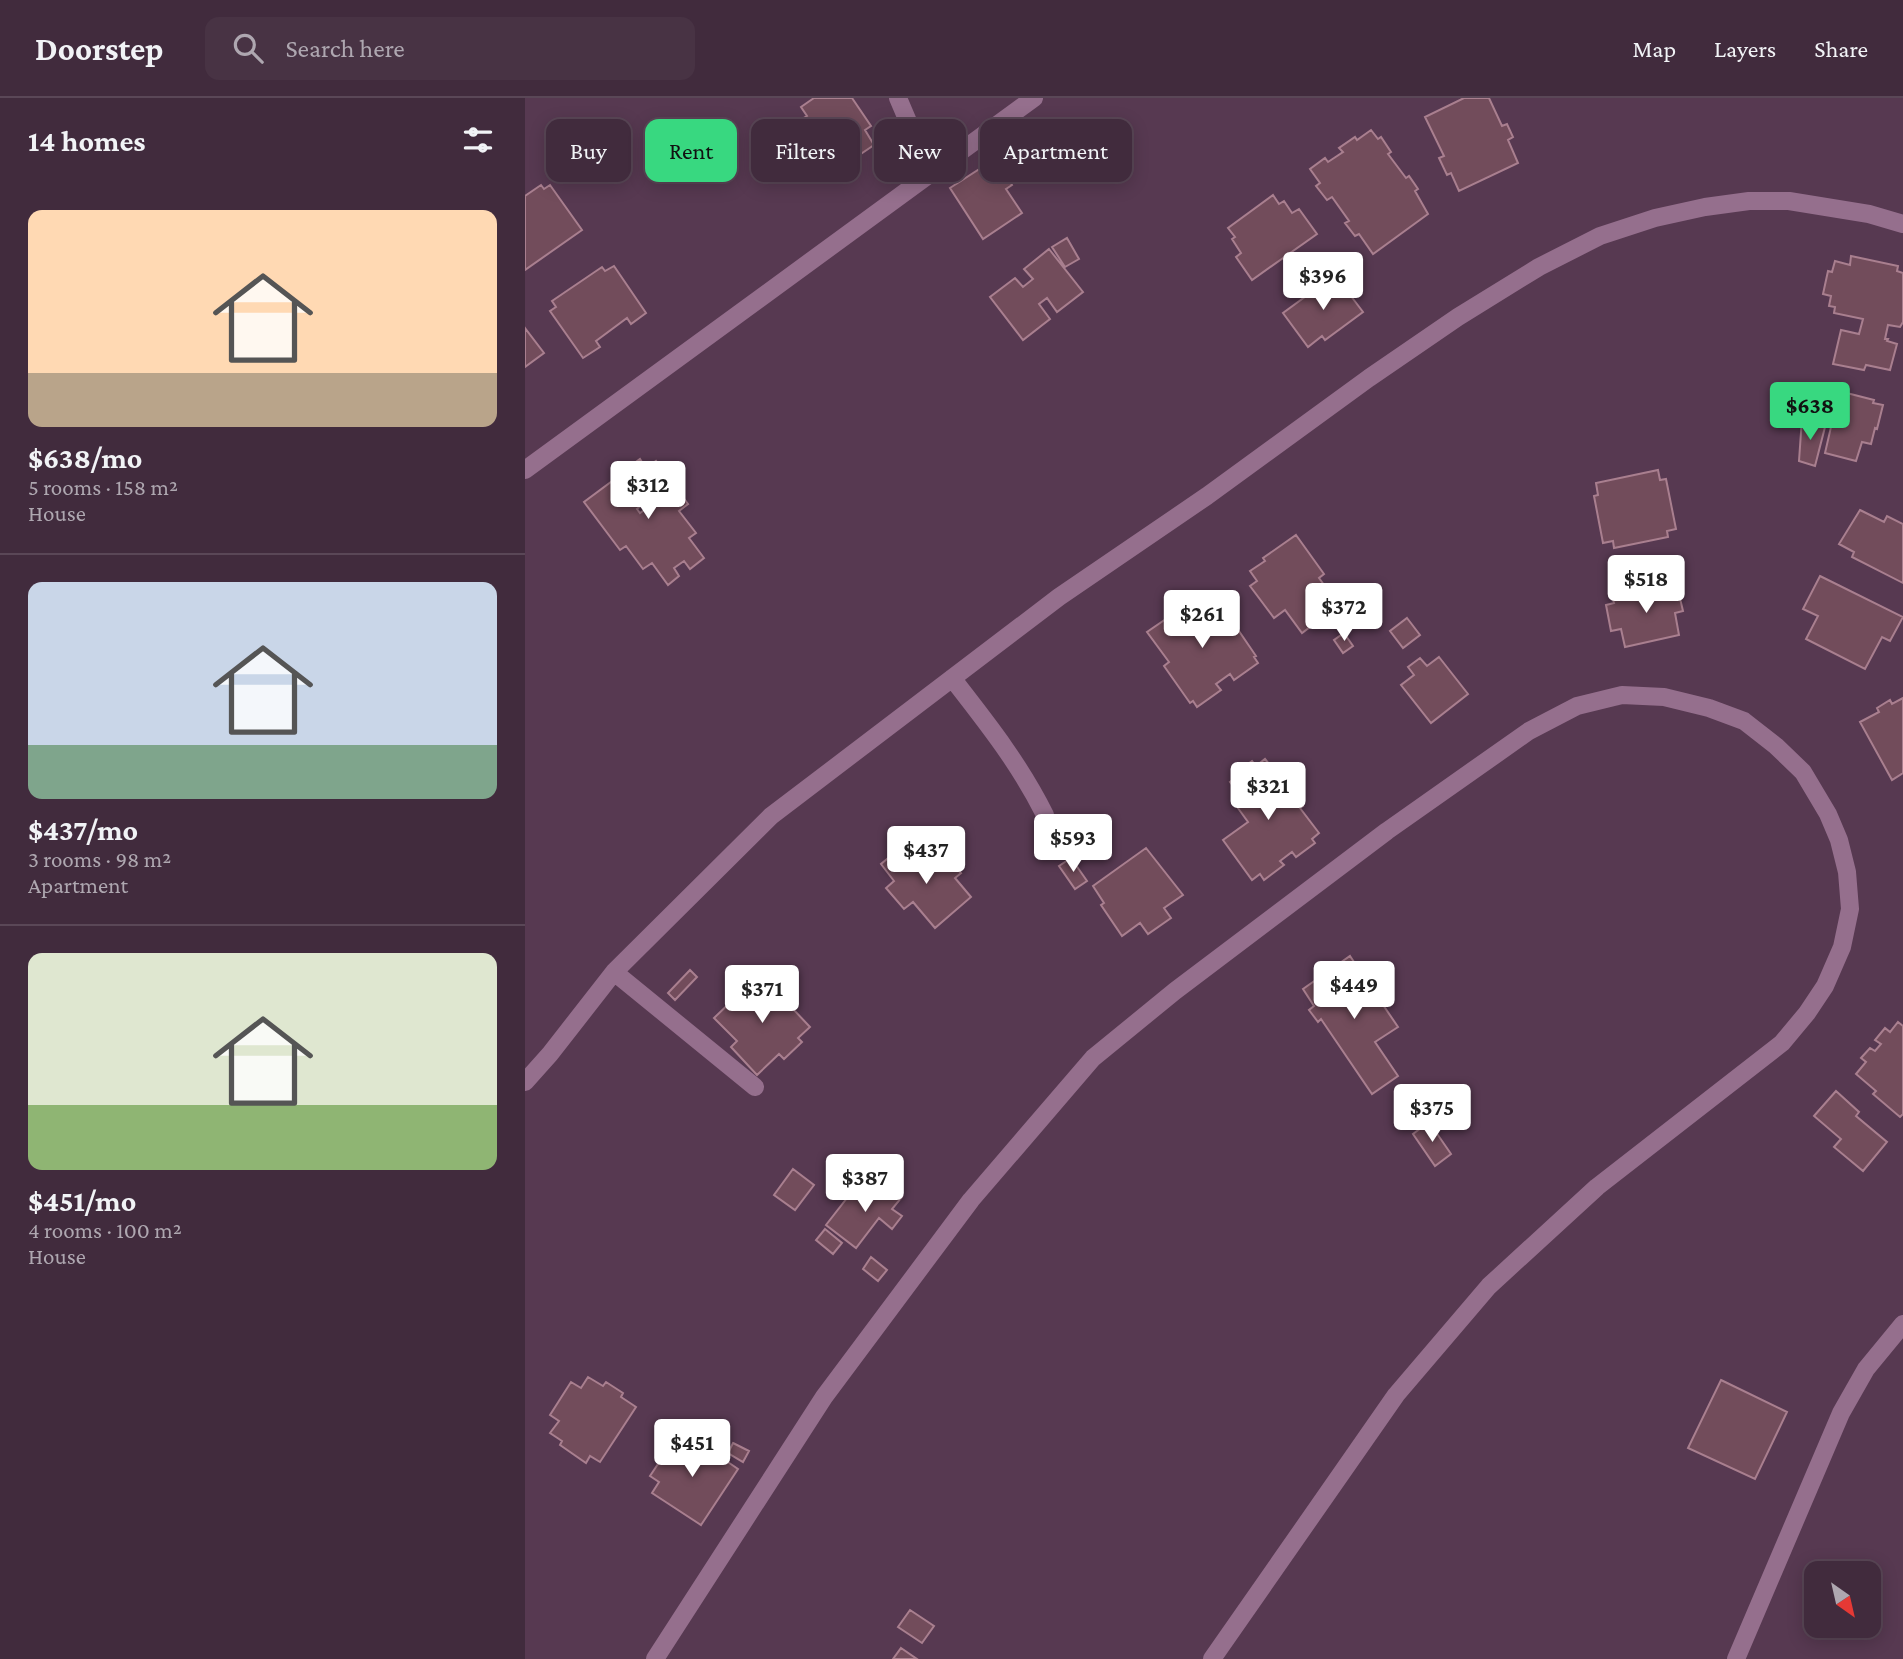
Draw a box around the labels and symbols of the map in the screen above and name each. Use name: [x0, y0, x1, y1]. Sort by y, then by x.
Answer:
pin: $396: [1282, 252, 1364, 312]
pin: $638: [1769, 382, 1851, 442]
pin: $312: [607, 462, 689, 521]
pin: $518: [1605, 556, 1687, 615]
pin: $372: [1303, 584, 1385, 643]
pin: $261: [1161, 590, 1243, 650]
pin: $321: [1227, 762, 1309, 822]
pin: $593: [1032, 814, 1114, 874]
pin: $437: [885, 826, 967, 886]
pin: $449: [1313, 962, 1395, 1021]
pin: $371: [721, 965, 803, 1025]
pin: $375: [1391, 1084, 1473, 1144]
pin: $387: [824, 1154, 906, 1214]
pin: $451: [651, 1420, 733, 1479]
north arrow: [1804, 1561, 1881, 1638]

